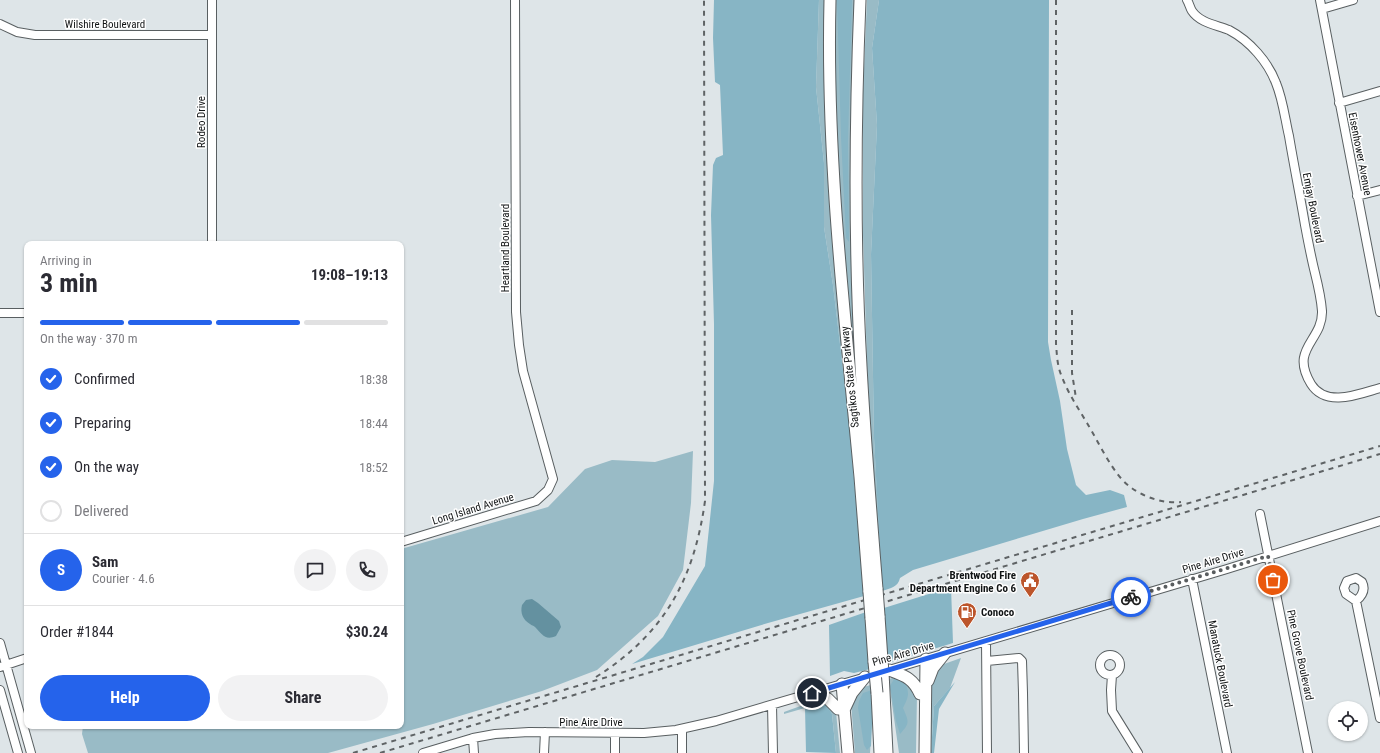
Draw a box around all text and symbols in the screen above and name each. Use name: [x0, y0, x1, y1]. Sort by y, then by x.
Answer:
street label: Wilshire Boulevard: [65, 18, 145, 31]
street label: Rodeo Drive: [195, 96, 208, 148]
street label: Eisenhower Avenue: [1346, 111, 1374, 197]
street label: Emjay Boulevard: [1300, 172, 1326, 244]
street label: Heartland Boulevard: [499, 204, 512, 292]
text: Arriving in: [40, 253, 92, 268]
text: 19:08–19:13: [311, 266, 388, 284]
text: 3 min: [40, 268, 98, 298]
street label: Sagtikos State Parkway: [838, 325, 862, 428]
text: On the way · 370 m: [40, 331, 137, 346]
icon: check: [40, 368, 62, 390]
text: Confirmed: [74, 370, 135, 388]
text: 18:38: [359, 372, 388, 387]
icon: check: [40, 412, 62, 434]
text: Preparing: [74, 414, 131, 432]
text: 18:44: [359, 416, 388, 431]
icon: check: [40, 456, 62, 478]
text: On the way: [74, 458, 139, 476]
text: 18:52: [359, 460, 388, 475]
street label: Long Island Avenue: [431, 490, 515, 528]
text: Delivered: [74, 502, 129, 520]
street label: Pine Aire Drive: [1181, 546, 1245, 576]
button: chat: [294, 549, 336, 591]
button: phone: [346, 549, 388, 591]
text: Sam: [92, 553, 118, 571]
text: S: [57, 561, 65, 579]
pin: [1256, 563, 1290, 597]
place label: Brentwood Fire Department Engine Co 6: [910, 569, 1016, 595]
icon: bag: [1262, 569, 1284, 591]
public building icon: Brentwood Fire Department Engine Co 6: [1019, 570, 1041, 598]
text: Courier · 4.6: [92, 571, 155, 586]
courier: [1111, 577, 1151, 617]
icon: bike: [1120, 586, 1142, 608]
fuel station icon: Conoco: [956, 601, 978, 629]
place label: Conoco: [981, 606, 1015, 619]
street label: Pine Grove Boulevard: [1284, 609, 1316, 701]
street label: Manatuck Boulevard: [1205, 619, 1235, 709]
text: Order #1844: [40, 623, 114, 641]
text: $30.24: [346, 623, 388, 641]
street label: Pine Aire Drive: [871, 639, 935, 669]
button: Help: [40, 675, 210, 721]
button: Share: [218, 675, 388, 721]
pin: [795, 676, 829, 710]
icon: home: [801, 682, 823, 704]
map controls: [1328, 701, 1368, 741]
button: locate: [1328, 701, 1368, 741]
street label: Pine Aire Drive: [559, 716, 623, 729]

